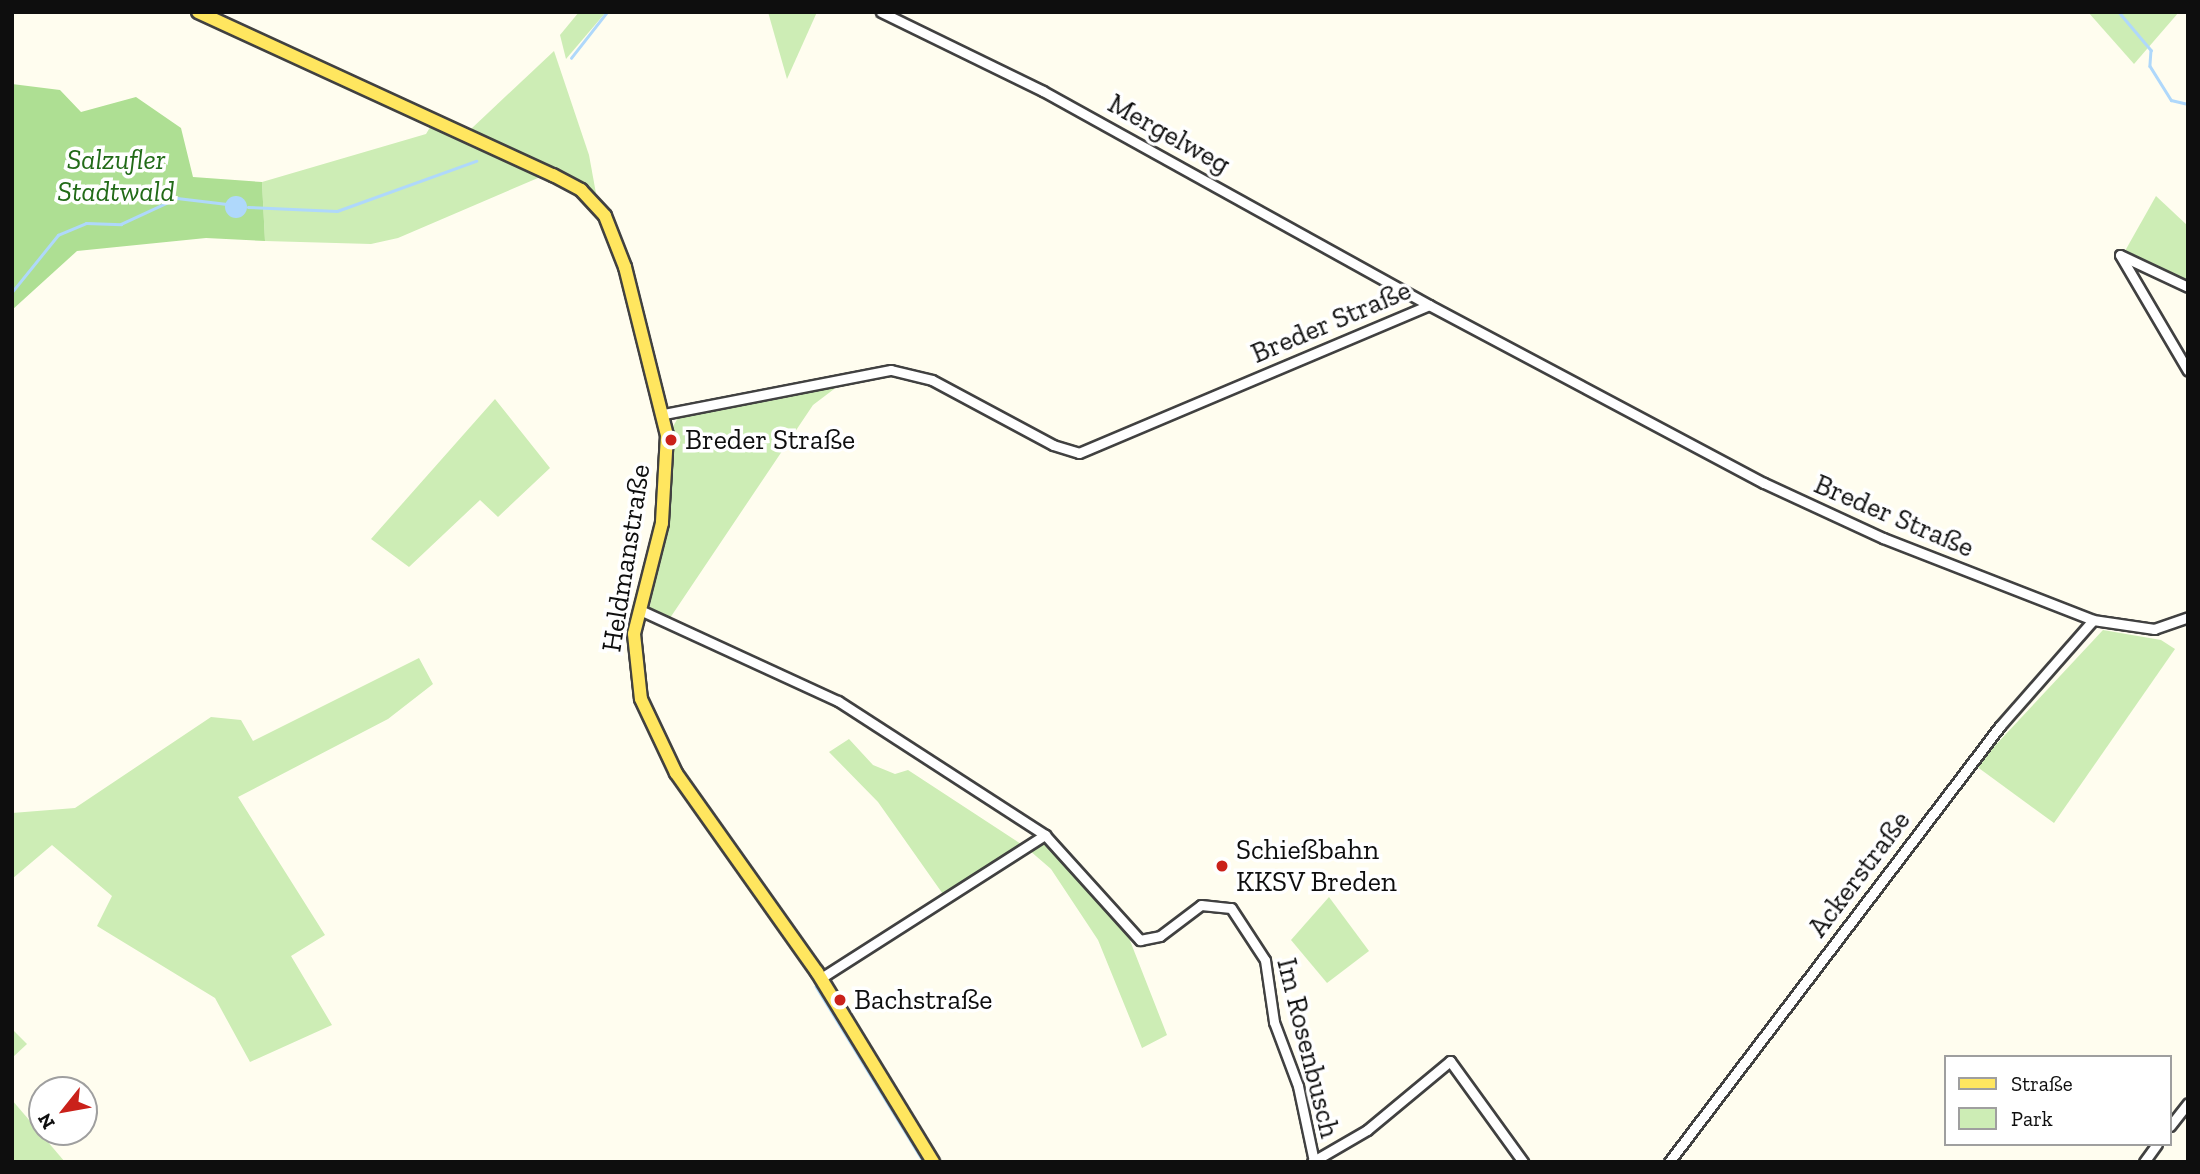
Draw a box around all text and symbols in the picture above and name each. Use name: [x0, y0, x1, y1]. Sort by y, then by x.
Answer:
street label: Mergelweg: [1102, 87, 1236, 181]
park label: Salzufler Stadtwald: [57, 143, 175, 209]
street label: Breder Straße: [1246, 273, 1416, 371]
place label: Breder Straße: [685, 423, 855, 457]
marker: Breder Straße: [663, 432, 679, 448]
street label: Heldmanstraße: [595, 462, 657, 654]
street label: Breder Straße: [1809, 467, 1979, 565]
street label: Ackerstraße: [1801, 804, 1917, 944]
place label: Schießbahn KKSV Breden: [1236, 833, 1398, 899]
marker: Schießbahn KKSV Breden: [1214, 858, 1230, 874]
street label: Im Rosenbusch: [1269, 955, 1347, 1141]
place label: Bachstraße: [854, 983, 992, 1017]
marker: Bachstraße: [832, 992, 848, 1008]
legend: [1944, 1055, 2172, 1146]
text: Straße: [2011, 1071, 2073, 1096]
north arrow: [28, 1076, 98, 1146]
text: Park: [2011, 1106, 2053, 1131]
text: N: [33, 1109, 60, 1133]

